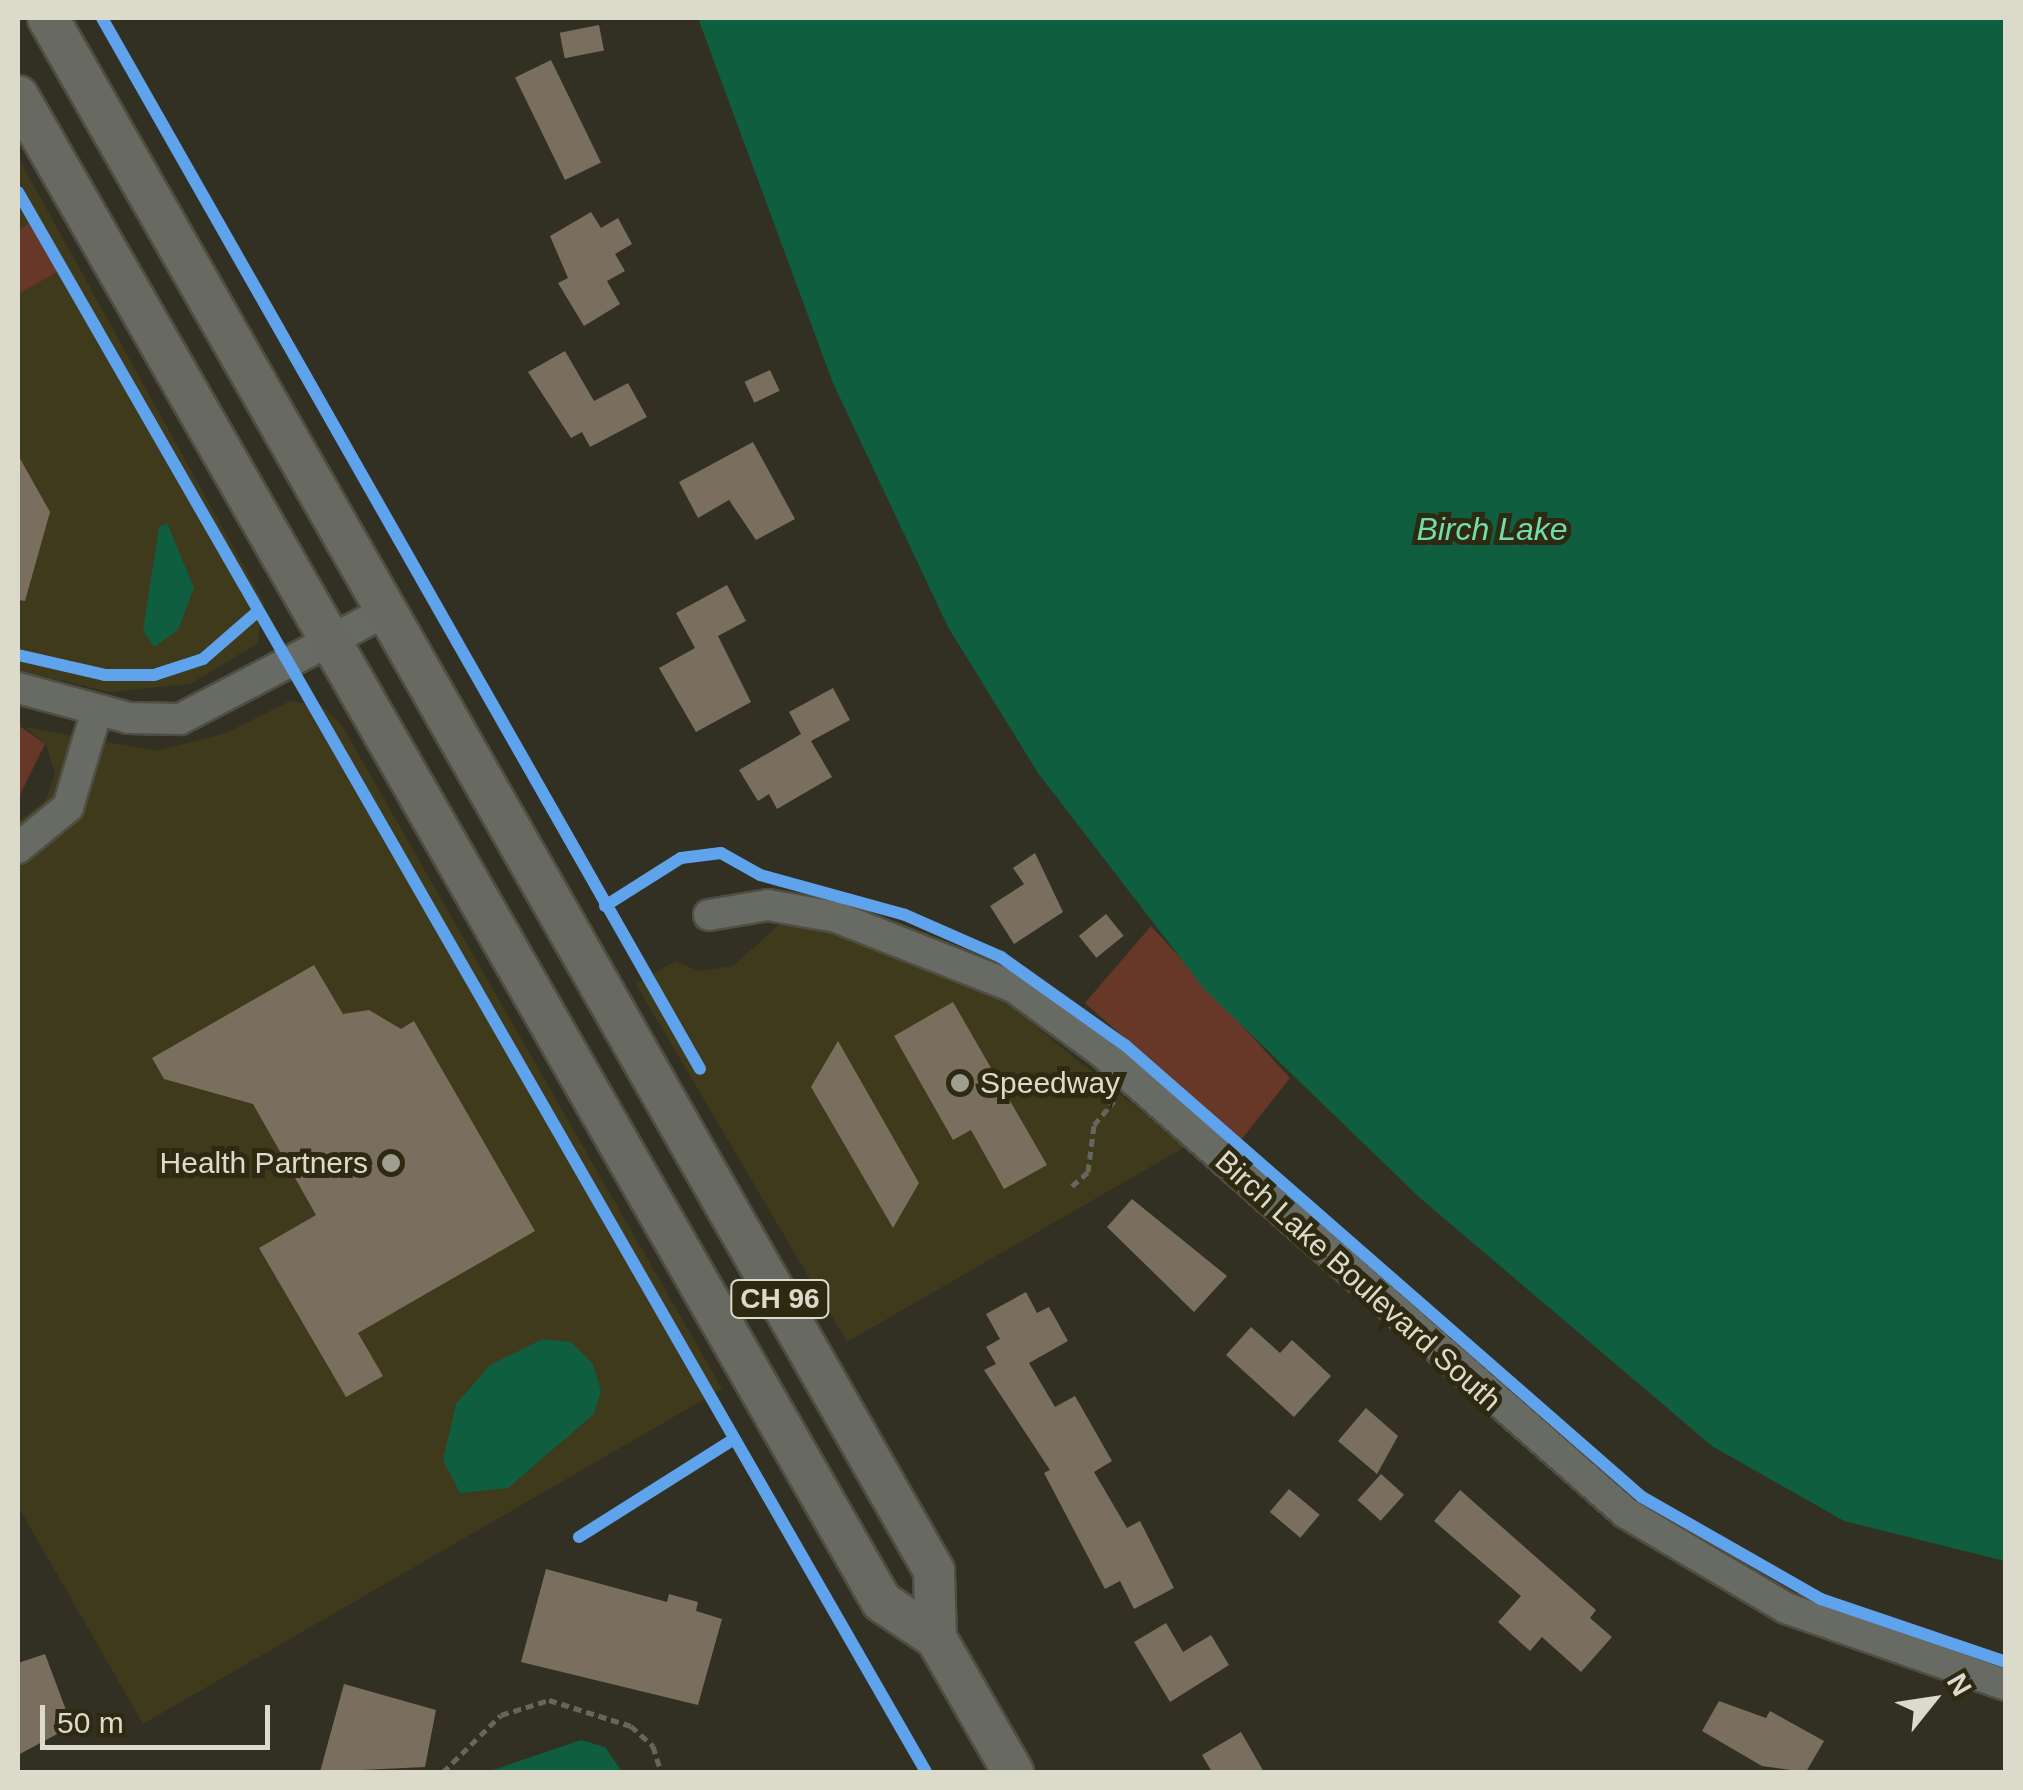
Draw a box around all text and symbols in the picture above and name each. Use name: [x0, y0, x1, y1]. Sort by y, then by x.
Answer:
water label: Birch Lake: [1416, 510, 1568, 548]
place label: Speedway: [980, 1065, 1120, 1101]
marker: Speedway: [949, 1072, 971, 1094]
street label: Birch Lake Boulevard South: [1208, 1143, 1508, 1419]
place label: Health Partners: [160, 1145, 368, 1181]
marker: Health Partners: [378, 1150, 404, 1176]
road number: CH 96: [730, 1276, 830, 1322]
north arrow: [1883, 1650, 1983, 1750]
text: N: [1941, 1668, 1978, 1701]
scale bar: [45, 1685, 275, 1747]
text: 50 m: [57, 1706, 124, 1739]

